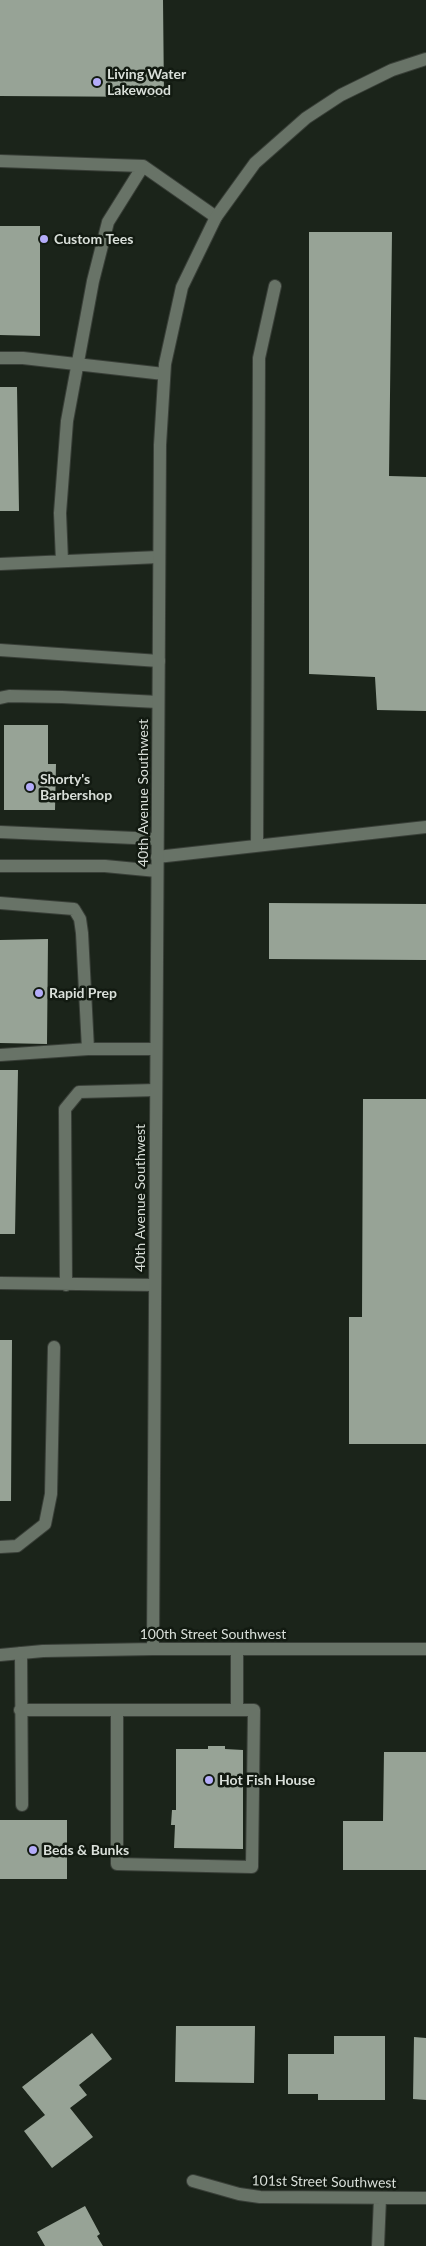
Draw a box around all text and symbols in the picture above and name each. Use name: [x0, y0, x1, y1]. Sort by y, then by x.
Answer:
place label: Living Water Lakewood: [107, 66, 186, 98]
marker: Living Water Lakewood: [91, 76, 103, 88]
place label: Custom Tees: [54, 231, 133, 247]
marker: Custom Tees: [38, 233, 50, 245]
street label: 40th Avenue Southwest: [135, 719, 151, 867]
place label: Shorty's Barbershop: [40, 771, 112, 804]
marker: Shorty's Barbershop: [24, 781, 36, 793]
place label: Rapid Prep: [49, 985, 117, 1001]
marker: Rapid Prep: [33, 987, 45, 999]
street label: 40th Avenue Southwest: [132, 1124, 148, 1272]
street label: 100th Street Southwest: [140, 1626, 286, 1642]
place label: Hot Fish House: [219, 1772, 315, 1788]
marker: Hot Fish House: [203, 1774, 215, 1786]
place label: Beds & Bunks: [43, 1842, 129, 1858]
marker: Beds & Bunks: [27, 1844, 39, 1856]
street label: 101st Street Southwest: [251, 2172, 397, 2192]

